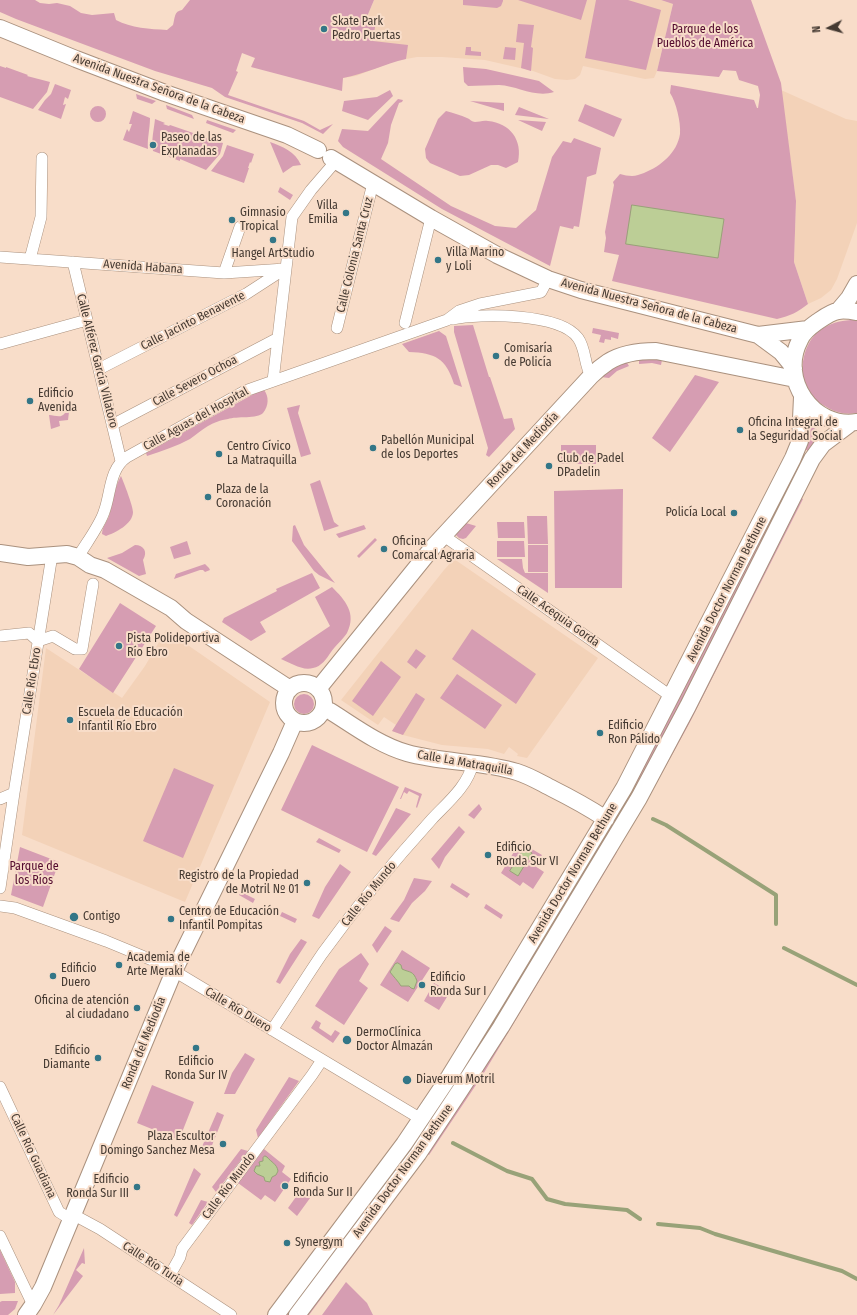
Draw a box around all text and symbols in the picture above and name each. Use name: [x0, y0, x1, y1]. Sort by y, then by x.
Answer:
north arrow: [809, 8, 849, 48]
place label: Skate Park Pedro Puertas: [332, 15, 400, 43]
park label: Parque de los Pueblos de América: [657, 23, 753, 51]
marker: Skate Park Pedro Puertas: [319, 24, 329, 34]
text: N: [810, 25, 823, 33]
street label: Avenida Nuestra Señora de la Cabeza: [71, 51, 247, 127]
place label: Paseo de las Explanadas: [161, 131, 222, 159]
marker: Paseo de las Explanadas: [148, 140, 158, 150]
street label: Calle Colonia Santa Cruz: [334, 196, 376, 314]
place label: Villa Emilia: [308, 199, 338, 227]
place label: Gimnasio Tropical: [240, 206, 286, 234]
marker: Villa Emilia: [341, 208, 351, 218]
marker: Gimnasio Tropical: [227, 215, 237, 225]
marker: Hangel ArtStudio: [268, 235, 278, 245]
place label: Villa Marino y Loli: [446, 246, 504, 274]
place label: Hangel ArtStudio: [231, 247, 315, 261]
marker: Villa Marino y Loli: [433, 255, 443, 265]
street label: Avenida Habana: [103, 257, 183, 277]
street label: Avenida Nuestra Señora de la Cabeza: [559, 276, 739, 336]
street label: Calle Jacinto Benavente: [138, 288, 248, 354]
street label: Calle Alférez García Villatoro: [73, 292, 121, 430]
place label: Comisaría de Policía: [504, 342, 552, 370]
marker: Comisaría de Policía: [491, 351, 501, 361]
street label: Calle Severo Ochoa: [150, 353, 240, 409]
street label: Calle Aguas del Hospital: [141, 384, 251, 454]
place label: Edificio Avenida: [38, 387, 77, 415]
marker: Edificio Avenida: [25, 396, 35, 406]
street label: Ronda del Mediodía: [484, 409, 562, 491]
place label: Oficina Integral de la Seguridad Social: [748, 416, 842, 444]
marker: Oficina Integral de la Seguridad Social: [735, 425, 745, 435]
place label: Pabellón Municipal de los Deportes: [381, 434, 474, 462]
place label: Centro Cívico La Matraquilla: [227, 440, 297, 468]
marker: Pabellón Municipal de los Deportes: [368, 443, 378, 453]
marker: Centro Cívico La Matraquilla: [214, 449, 224, 459]
place label: Club de Padel DPadelin: [557, 452, 624, 480]
marker: Club de Padel DPadelin: [544, 461, 554, 471]
place label: Plaza de la Coronación: [216, 483, 271, 511]
marker: Plaza de la Coronación: [203, 492, 213, 502]
place label: Policía Local: [665, 506, 726, 520]
marker: Policía Local: [729, 508, 739, 518]
street label: Avenida Doctor Norman Bethune: [684, 514, 770, 664]
place label: Oficina Comarcal Agraria: [392, 535, 475, 563]
marker: Oficina Comarcal Agraria: [379, 544, 389, 554]
street label: Calle Acequia Gorda: [514, 582, 602, 650]
place label: Pista Polideportiva Río Ebro: [127, 632, 220, 660]
marker: Pista Polideportiva Río Ebro: [114, 641, 124, 651]
street label: Calle Río Ebro: [20, 646, 44, 716]
place label: Escuela de Educación Infantil Río Ebro: [78, 706, 183, 734]
marker: Escuela de Educación Infantil Río Ebro: [65, 715, 75, 725]
place label: Edificio Ron Pálido: [608, 719, 660, 747]
marker: Edificio Ron Pálido: [595, 728, 605, 738]
street label: Calle La Matraquilla: [416, 748, 514, 778]
street label: Avenida Doctor Norman Bethune: [525, 800, 621, 946]
place label: Edificio Ronda Sur VI: [496, 841, 559, 869]
marker: Edificio Ronda Sur VI: [483, 850, 493, 860]
street label: Calle Río Mundo: [338, 859, 400, 929]
park label: Parque de los Ríos: [9, 860, 59, 888]
place label: Registro de la Propiedad de Motril Nº 01: [179, 869, 299, 897]
marker: Registro de la Propiedad de Motril Nº 01: [302, 878, 312, 888]
place label: Centro de Educación Infantil Pompitas: [179, 905, 279, 933]
place label: Contigo: [83, 910, 120, 924]
marker: Contigo: [68, 911, 80, 923]
marker: Centro de Educación Infantil Pompitas: [166, 914, 176, 924]
place label: Academia de Arte Meraki: [127, 951, 190, 979]
marker: Academia de Arte Meraki: [114, 960, 124, 970]
place label: Edificio Duero: [61, 962, 97, 990]
marker: Edificio Duero: [48, 971, 58, 981]
place label: Edificio Ronda Sur I: [430, 971, 487, 999]
marker: Edificio Ronda Sur I: [417, 980, 427, 990]
street label: Calle Río Duero: [202, 985, 274, 1035]
place label: Oficina de atención al ciudadano: [34, 994, 129, 1022]
street label: Ronda del Mediodía: [119, 995, 169, 1091]
marker: Oficina de atención al ciudadano: [132, 1003, 142, 1013]
place label: DermoClínica Doctor Almazán: [356, 1026, 433, 1054]
marker: DermoClínica Doctor Almazán: [341, 1034, 353, 1046]
marker: Edificio Ronda Sur IV: [191, 1043, 201, 1053]
place label: Edificio Diamante: [43, 1044, 90, 1072]
marker: Edificio Diamante: [93, 1053, 103, 1063]
place label: Edificio Ronda Sur IV: [165, 1055, 227, 1083]
place label: Diaverum Motril: [416, 1073, 495, 1087]
marker: Diaverum Motril: [401, 1074, 413, 1086]
street label: Avenida Doctor Norman Bethune: [350, 1102, 456, 1240]
street label: Calle Río Guadiana: [7, 1111, 59, 1201]
place label: Plaza Escultor Domingo Sanchez Mesa: [100, 1130, 215, 1158]
marker: Plaza Escultor Domingo Sanchez Mesa: [218, 1139, 228, 1149]
street label: Calle Río Mundo: [199, 1150, 259, 1222]
place label: Edificio Ronda Sur II: [293, 1172, 353, 1200]
place label: Edificio Ronda Sur III: [66, 1173, 129, 1201]
marker: Edificio Ronda Sur II: [280, 1181, 290, 1191]
marker: Edificio Ronda Sur III: [132, 1182, 142, 1192]
place label: Synergym: [295, 1236, 343, 1250]
marker: Synergym: [282, 1238, 292, 1248]
street label: Calle Río Turia: [120, 1239, 186, 1289]

